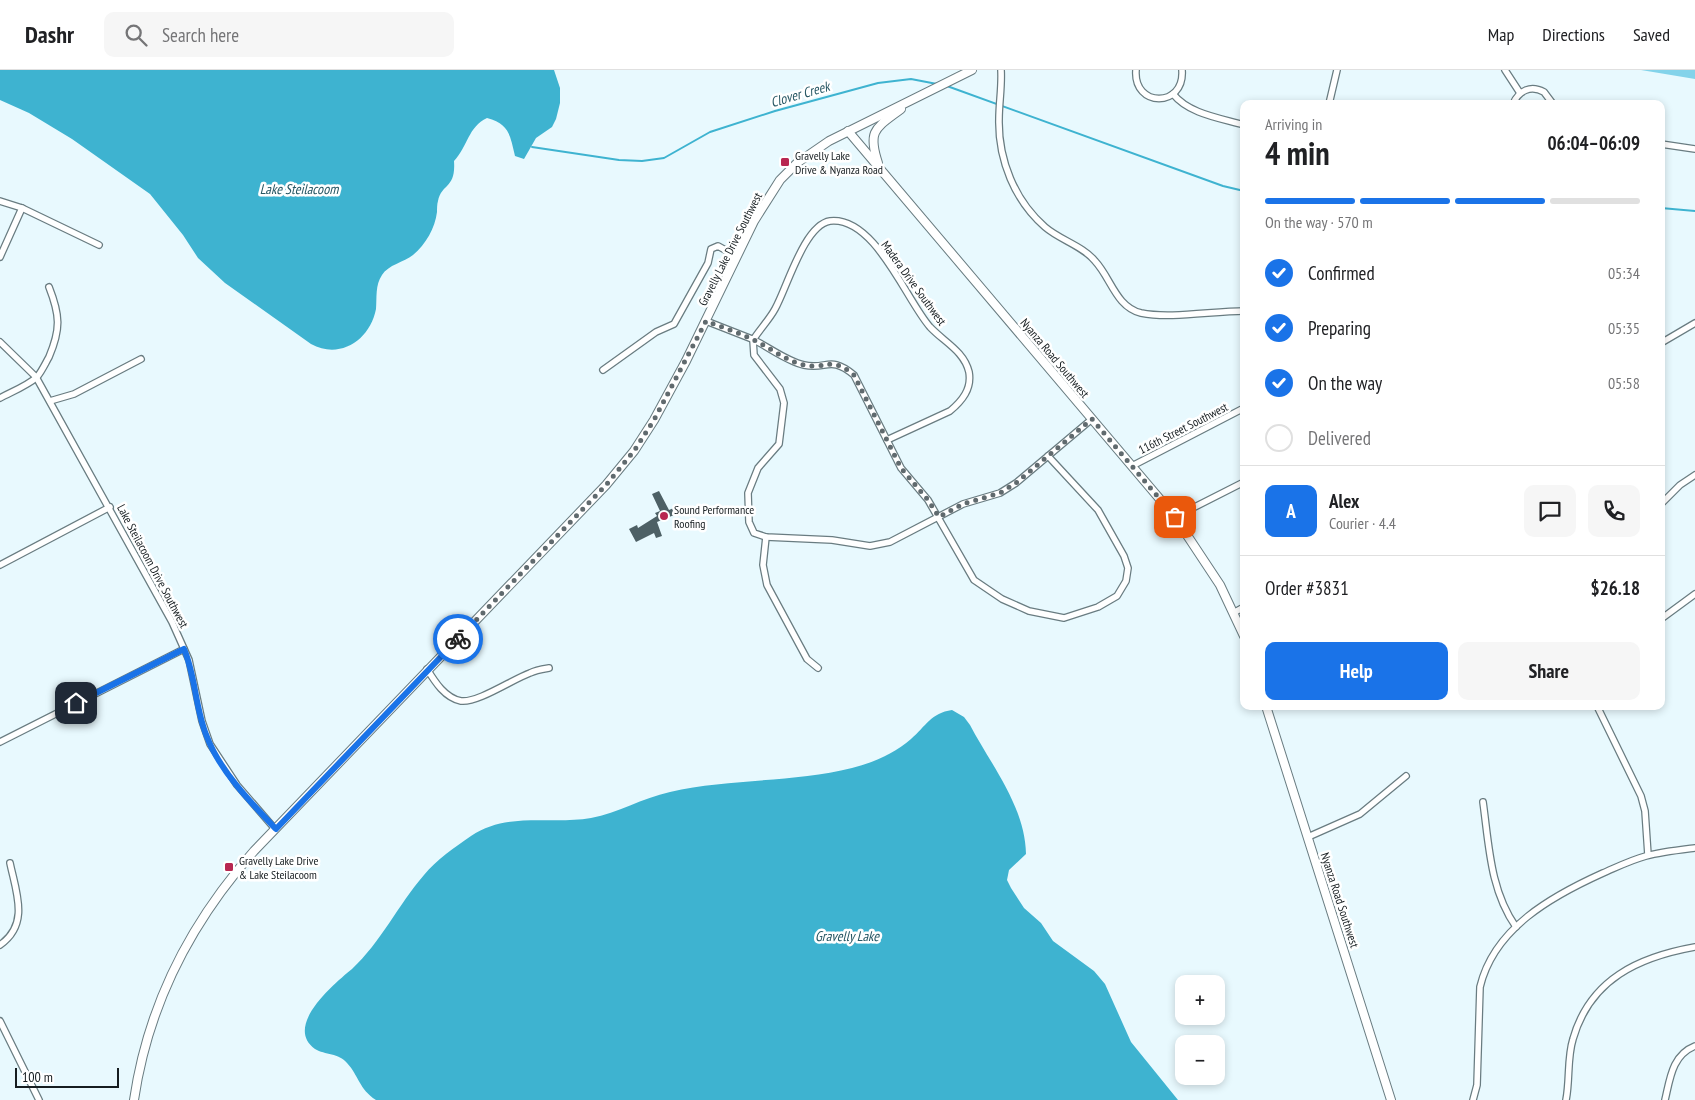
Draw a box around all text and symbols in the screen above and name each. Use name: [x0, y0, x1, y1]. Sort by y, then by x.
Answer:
search box: [104, 12, 454, 57]
text: Dashr: [25, 19, 74, 50]
icon: search: [122, 21, 150, 49]
text: Search here: [162, 23, 239, 47]
text: Map: [1488, 23, 1514, 46]
text: Directions: [1542, 23, 1605, 46]
text: Saved: [1633, 23, 1670, 46]
water label: Clover Creek: [768, 77, 833, 111]
text: Arriving in: [1265, 114, 1322, 134]
text: 06:04–06:09: [1547, 131, 1640, 155]
text: 4 min: [1265, 132, 1330, 174]
place label: Gravelly Lake Drive & Nyanza Road: [795, 148, 883, 177]
marker: Gravelly Lake Drive & Nyanza Road: [779, 156, 791, 168]
water label: Lake Steilacoom: [260, 180, 339, 198]
street label: Gravelly Lake Drive Southwest: [695, 189, 765, 308]
text: On the way · 570 m: [1265, 212, 1373, 232]
street label: Madera Drive Southwest: [878, 238, 950, 329]
icon: check: [1265, 259, 1293, 287]
text: Confirmed: [1308, 261, 1375, 285]
text: 05:34: [1608, 263, 1640, 283]
icon: check: [1265, 314, 1293, 342]
street label: Nyanza Road Southwest: [1017, 315, 1093, 401]
text: Preparing: [1308, 316, 1371, 340]
text: 05:35: [1608, 318, 1640, 338]
icon: check: [1265, 369, 1293, 397]
text: On the way: [1308, 371, 1382, 395]
text: 05:58: [1608, 373, 1640, 393]
street label: 116th Street Southwest: [1136, 399, 1231, 457]
text: Delivered: [1308, 426, 1371, 450]
button: chat: [1524, 485, 1576, 537]
button: phone: [1588, 485, 1640, 537]
text: Alex: [1329, 489, 1359, 513]
pin: [1154, 496, 1196, 538]
text: A: [1286, 499, 1296, 523]
street label: Lake Steilacoom Drive Southwest: [114, 502, 192, 631]
place label: Sound Performance Roofing: [674, 502, 754, 531]
icon: bag: [1161, 503, 1189, 531]
marker: Sound Performance Roofing: [658, 510, 670, 522]
text: Courier · 4.4: [1329, 513, 1396, 533]
text: Order #3831: [1265, 576, 1349, 600]
text: $26.18: [1591, 576, 1640, 600]
courier: [433, 614, 483, 664]
icon: bike: [444, 625, 472, 653]
button: Help: [1265, 642, 1448, 700]
button: Share: [1458, 642, 1640, 700]
pin: [55, 682, 97, 724]
icon: home: [62, 689, 90, 717]
street label: Nyanza Road Southwest: [1318, 851, 1363, 950]
place label: Gravelly Lake Drive & Lake Steilacoom: [239, 853, 318, 882]
marker: Gravelly Lake Drive & Lake Steilacoom: [223, 861, 235, 873]
water label: Gravelly Lake: [815, 927, 880, 945]
map controls: [1175, 975, 1225, 1085]
button: +: [1175, 975, 1225, 1025]
button: −: [1175, 1035, 1225, 1085]
scale bar: [15, 1065, 119, 1088]
text: 100 m: [22, 1068, 53, 1086]

